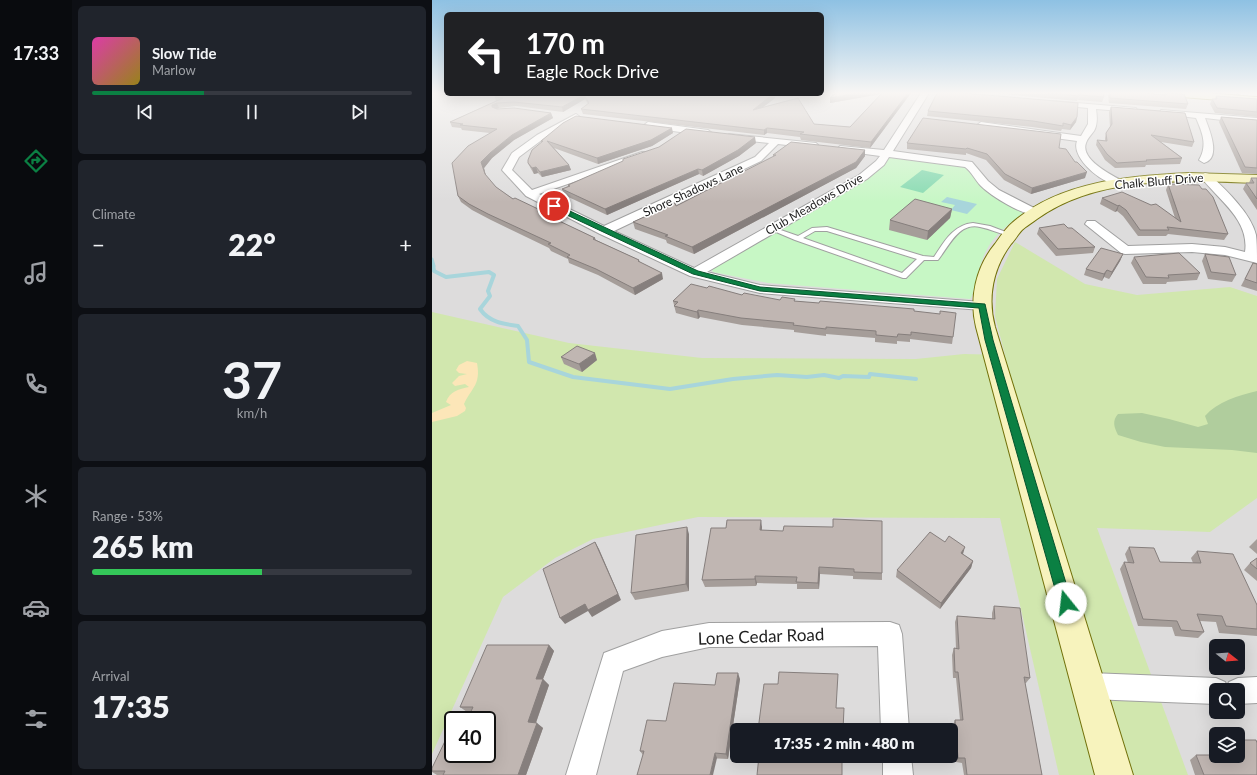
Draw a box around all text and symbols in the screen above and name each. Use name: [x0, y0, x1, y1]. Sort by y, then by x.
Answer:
text: 170 m: [526, 26, 605, 60]
icon: left: [460, 28, 512, 80]
text: 17:33: [13, 42, 59, 64]
text: Slow Tide: [152, 44, 217, 62]
text: Eagle Rock Drive: [526, 60, 659, 82]
text: Marlow: [152, 62, 196, 78]
icon: previous: [134, 101, 156, 123]
icon: pause: [241, 101, 263, 123]
icon: next: [348, 101, 370, 123]
icon: directions: [22, 147, 50, 175]
street label: Shore Shadows Lane: [641, 160, 745, 220]
street label: Club Meadows Drive: [762, 170, 866, 238]
street label: Chalk Bluff Drive: [1114, 170, 1204, 192]
pin: [537, 189, 571, 223]
icon: arrive: [543, 195, 565, 217]
text: Climate: [92, 206, 135, 222]
text: 22°: [228, 226, 276, 262]
text: −: [92, 231, 105, 258]
text: +: [399, 231, 412, 258]
icon: music: [22, 259, 50, 287]
text: 37: [222, 348, 282, 410]
icon: phone: [22, 370, 50, 398]
text: km/h: [237, 405, 267, 421]
icon: climate: [22, 482, 50, 510]
text: Range · 53%: [92, 508, 163, 524]
text: 265 km: [92, 528, 193, 564]
position arrow: [1045, 582, 1087, 624]
icon: car: [22, 594, 50, 622]
street label: Lone Cedar Road: [697, 623, 825, 649]
north arrow: [1209, 639, 1245, 675]
map controls: [1209, 639, 1245, 763]
text: Arrival: [92, 668, 129, 684]
button: search: [1209, 683, 1245, 719]
text: 17:35: [92, 688, 170, 724]
icon: filters: [22, 705, 50, 733]
speed limit sign: 40: [444, 711, 496, 763]
button: layers: [1209, 727, 1245, 763]
text: 17:35 · 2 min · 480 m: [773, 734, 915, 752]

